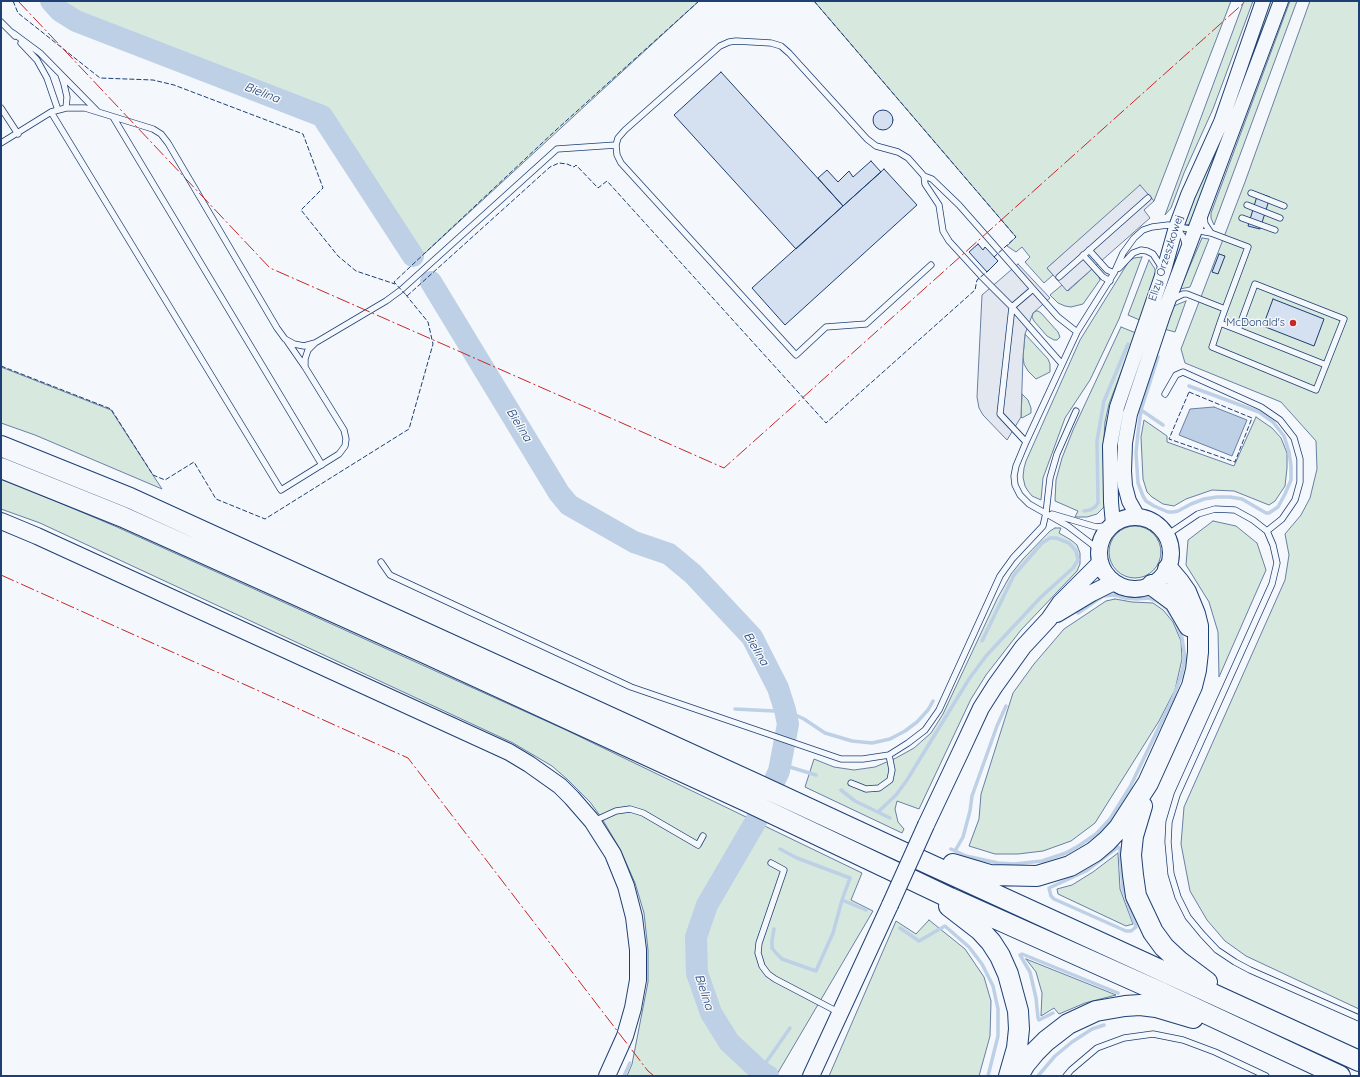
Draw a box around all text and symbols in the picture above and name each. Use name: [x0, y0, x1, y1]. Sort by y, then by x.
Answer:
water label: Bielina: [242, 80, 282, 106]
street label: Elizy Orzeszkowej: [1146, 213, 1186, 303]
place label: McDonald's: [1226, 316, 1285, 330]
marker: McDonald's: [1288, 318, 1298, 328]
water label: Bielina: [503, 406, 535, 444]
water label: Bielina: [740, 630, 772, 668]
water label: Bielina: [691, 972, 717, 1012]

